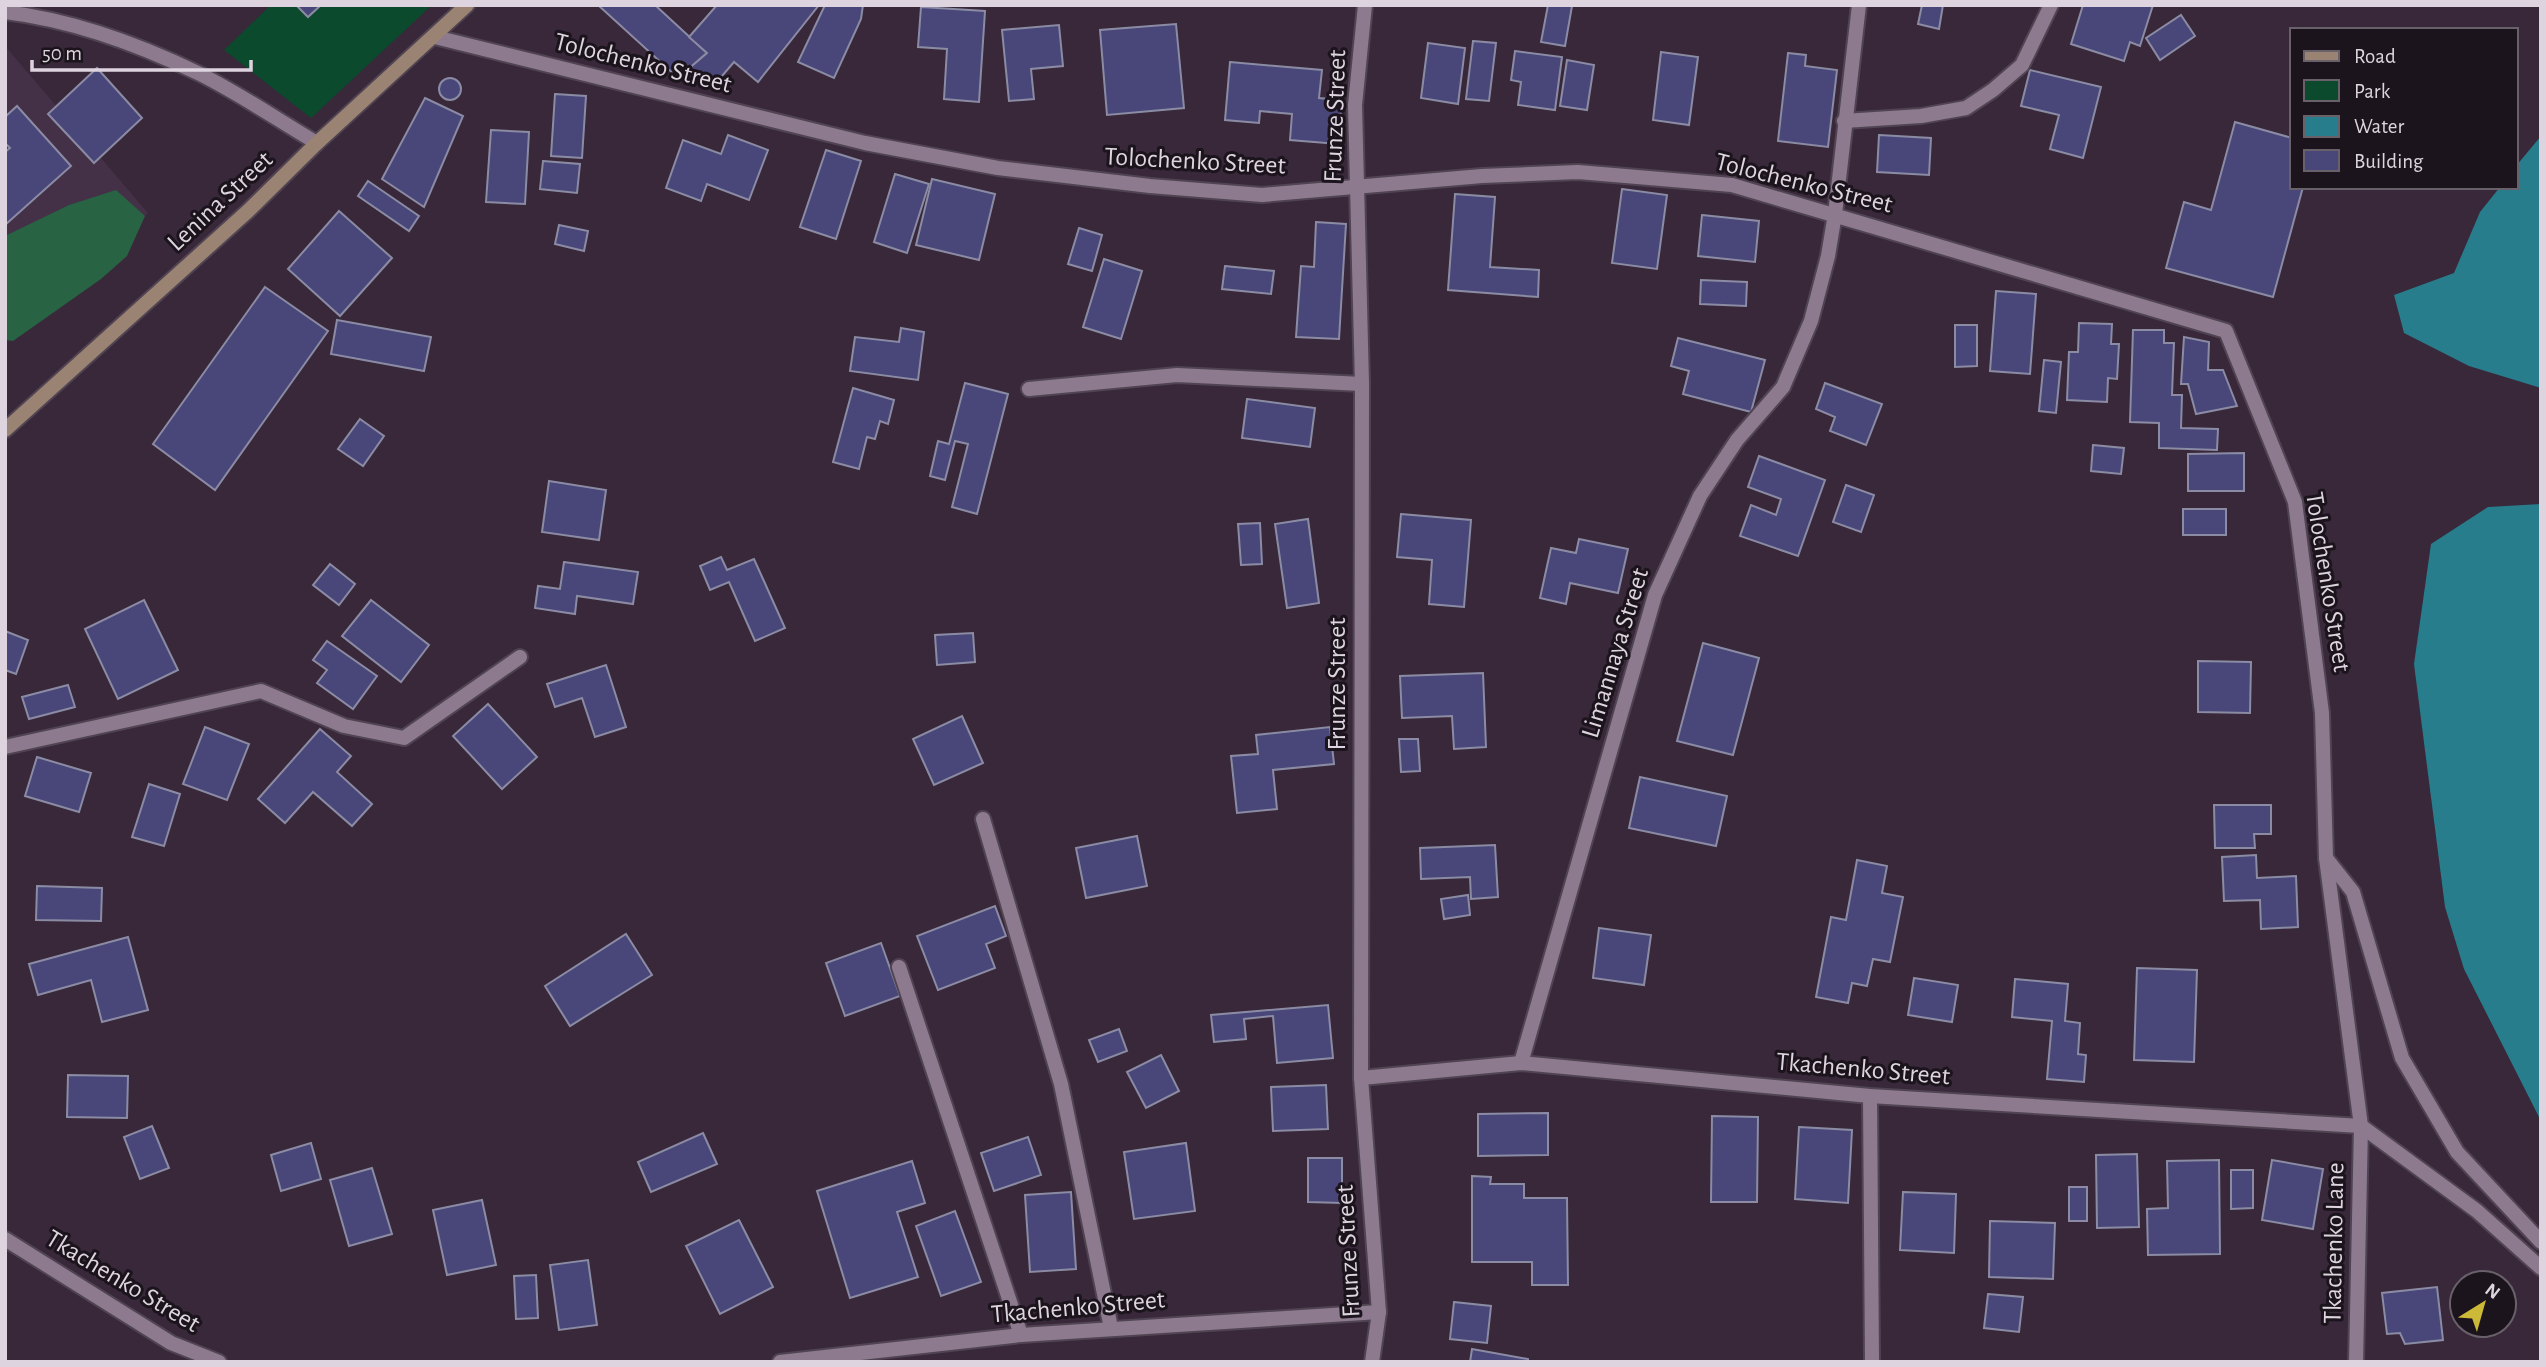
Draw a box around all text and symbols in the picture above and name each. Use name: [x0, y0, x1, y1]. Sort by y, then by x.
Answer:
scale bar: [32, 28, 250, 72]
street label: Tolochenko Street: [552, 28, 734, 98]
legend: [2290, 28, 2518, 189]
text: 50 m: [42, 43, 82, 64]
text: Road: [2354, 46, 2396, 67]
street label: Frunze Street: [1320, 49, 1350, 183]
text: Park: [2354, 81, 2391, 102]
text: Water: [2354, 116, 2404, 137]
street label: Tolochenko Street: [1104, 143, 1286, 179]
street label: Lenina Street: [162, 146, 278, 256]
street label: Tolochenko Street: [1713, 148, 1895, 218]
text: Building: [2354, 151, 2424, 172]
street label: Tolochenko Street: [2301, 490, 2355, 674]
street label: Limannaya Street: [1577, 565, 1653, 741]
street label: Frunze Street: [1324, 618, 1350, 750]
street label: Tkachenko Street: [1775, 1048, 1951, 1090]
street label: Tkachenko Lane: [2320, 1162, 2348, 1324]
street label: Frunze Street: [1332, 1184, 1364, 1318]
street label: Tkachenko Street: [42, 1225, 204, 1337]
north arrow: [2448, 1269, 2518, 1339]
text: N: [2481, 1280, 2503, 1303]
street label: Tkachenko Street: [990, 1286, 1166, 1328]

